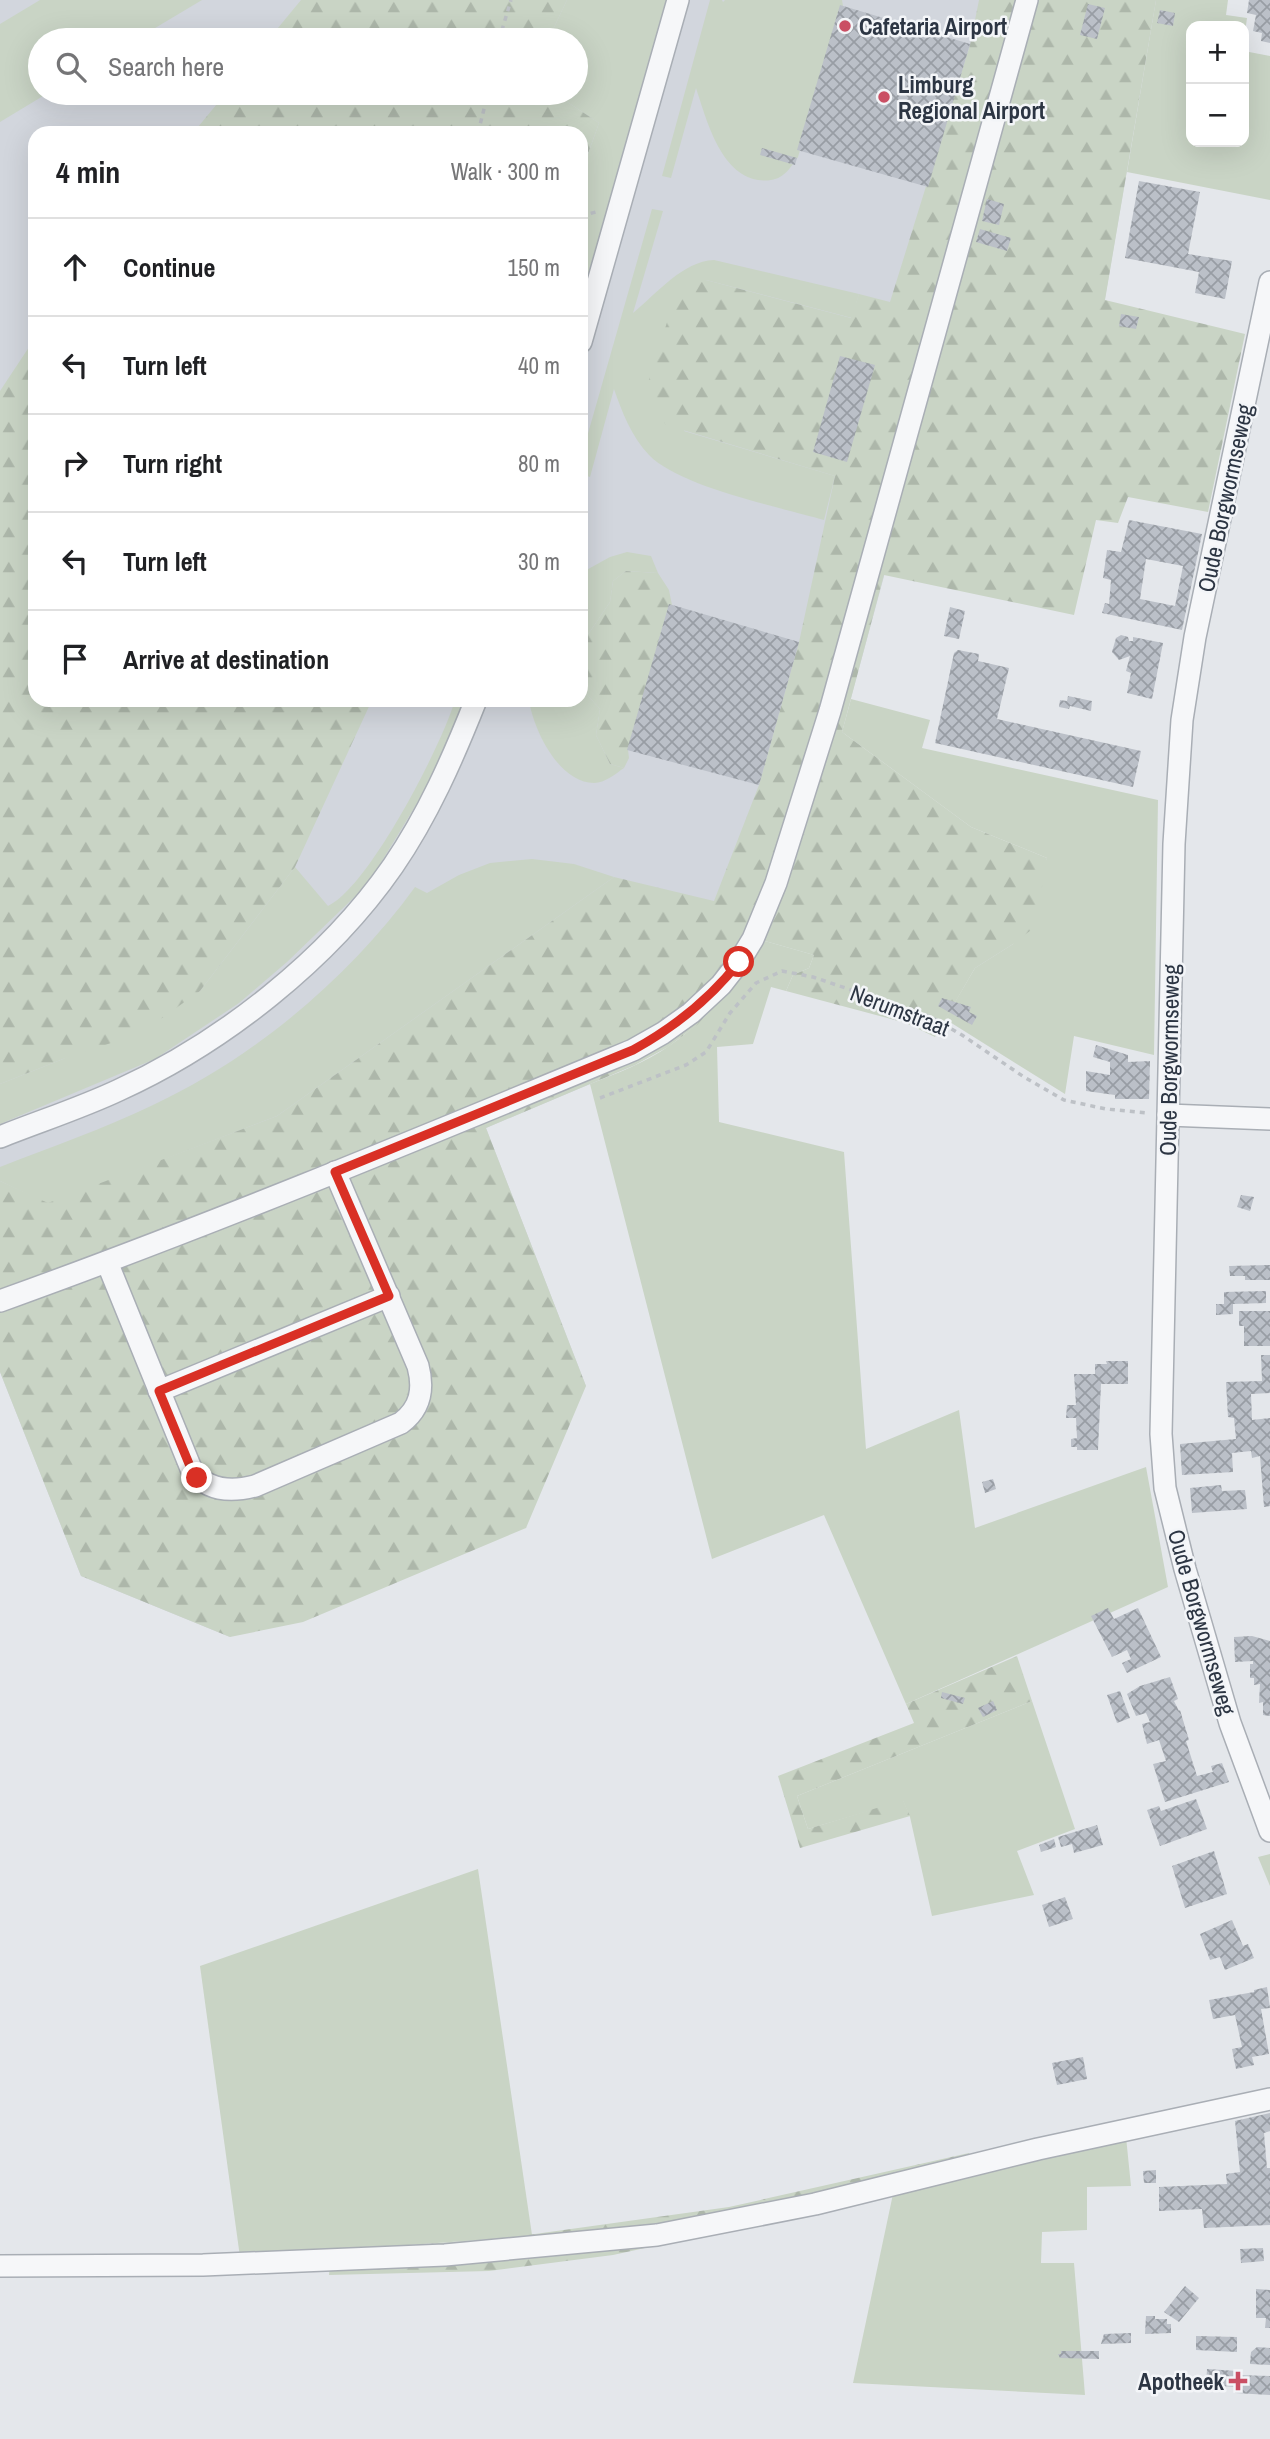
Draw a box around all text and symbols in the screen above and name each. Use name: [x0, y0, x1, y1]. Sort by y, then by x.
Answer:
place label: Cafetaria Airport: [859, 11, 1007, 42]
marker: Cafetaria Airport: [837, 18, 853, 34]
map controls: [1186, 21, 1249, 147]
button: +: [1186, 21, 1249, 84]
search box: [28, 28, 588, 105]
icon: search: [52, 48, 90, 86]
text: Search here: [108, 49, 224, 84]
place label: Limburg Regional Airport: [898, 69, 1045, 126]
button: −: [1186, 84, 1249, 147]
marker: Limburg Regional Airport: [876, 89, 892, 105]
text: 4 min: [56, 152, 120, 192]
text: Walk · 300 m: [451, 156, 560, 187]
icon: ahead: [56, 248, 94, 286]
text: Continue: [123, 250, 215, 285]
text: 150 m: [508, 252, 560, 283]
icon: left: [56, 346, 94, 384]
text: Turn left: [123, 348, 207, 383]
text: 40 m: [518, 350, 560, 381]
street label: Oude Borgwormseweg: [1190, 400, 1260, 595]
icon: right: [56, 444, 94, 482]
text: Turn right: [123, 446, 222, 481]
text: 80 m: [518, 448, 560, 479]
icon: left: [56, 542, 94, 580]
text: Turn left: [123, 544, 207, 579]
text: 30 m: [518, 546, 560, 577]
icon: arrive: [56, 640, 94, 678]
text: Arrive at destination: [123, 642, 329, 677]
route start: [723, 946, 754, 977]
street label: Oude Borgwormseweg: [1152, 963, 1186, 1156]
street label: Nerumstraat: [846, 977, 954, 1043]
route end: [181, 1462, 212, 1493]
street label: Oude Borgwormseweg: [1161, 1526, 1243, 1719]
place label: Apotheek: [1138, 2366, 1225, 2397]
marker: Apotheek: [1230, 2373, 1246, 2389]

